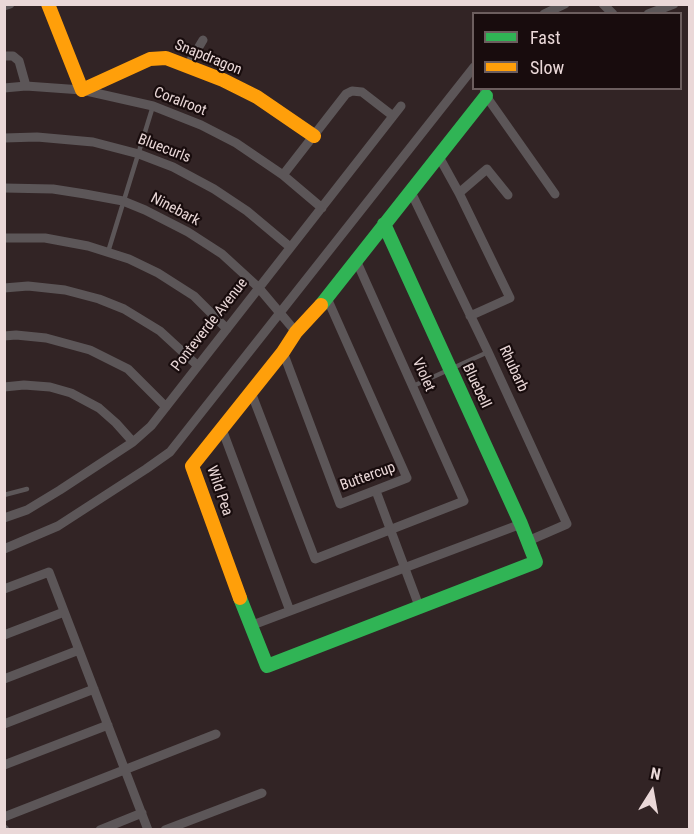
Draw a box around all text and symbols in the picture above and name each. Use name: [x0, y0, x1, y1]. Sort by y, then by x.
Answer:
legend: [472, 12, 682, 90]
text: Fast: [530, 27, 561, 48]
street label: Snapdragon: [172, 36, 244, 80]
text: Slow: [530, 57, 564, 78]
street label: Coralroot: [151, 84, 209, 120]
street label: Bluecurls: [135, 131, 193, 167]
street label: Ninebark: [147, 190, 203, 230]
street label: Ponteverde Avenue: [168, 275, 252, 375]
street label: Rhubarb: [494, 343, 532, 395]
street label: Violet: [408, 356, 438, 394]
street label: Bluebell: [458, 361, 494, 411]
street label: Buttercup: [338, 459, 398, 495]
street label: Wild Pea: [202, 464, 236, 518]
north arrow: [622, 762, 682, 822]
text: N: [649, 764, 662, 784]

